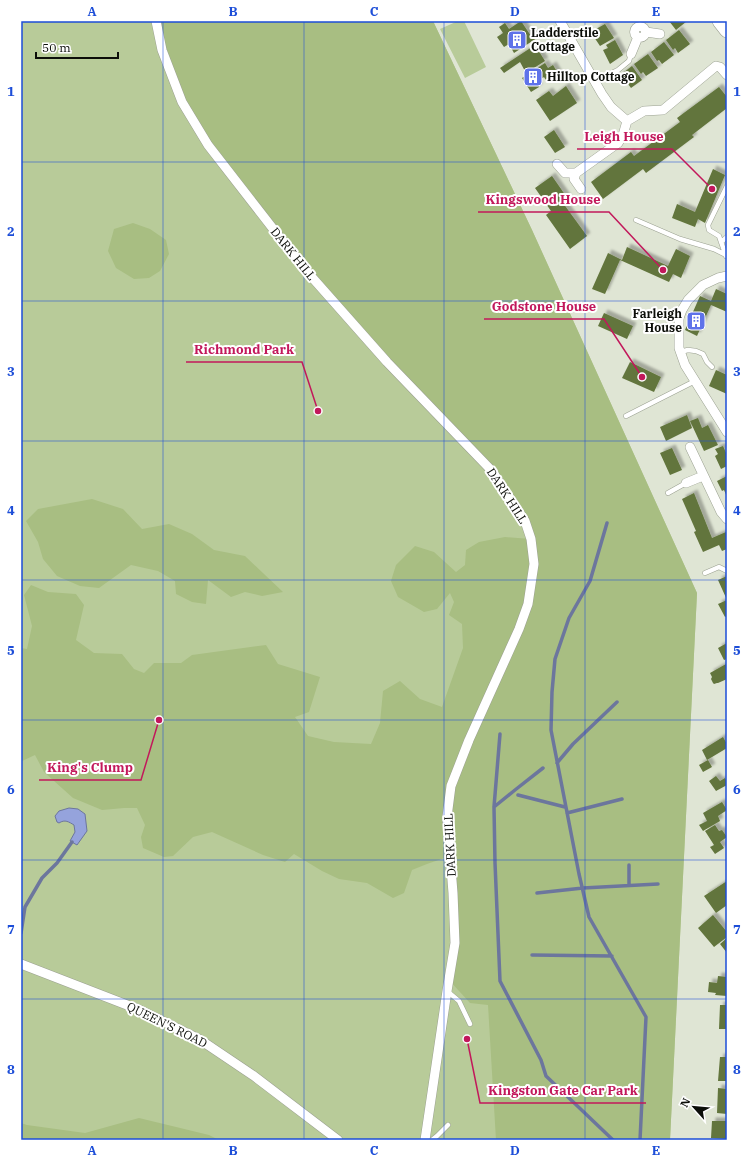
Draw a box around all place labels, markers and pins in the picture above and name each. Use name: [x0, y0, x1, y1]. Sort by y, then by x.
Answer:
place label: Ladderstile Cottage: [531, 25, 599, 54]
building icon: Ladderstile Cottage: [506, 29, 528, 51]
building icon: Hilltop Cottage: [522, 66, 544, 88]
place label: Hilltop Cottage: [547, 69, 635, 84]
callout: Leigh House: [577, 124, 672, 149]
callout: Kingswood House: [478, 187, 609, 212]
callout: Godstone House: [484, 294, 604, 319]
place label: Farleigh House: [633, 306, 682, 335]
building icon: Farleigh House: [685, 310, 707, 332]
callout: Richmond Park: [186, 337, 302, 362]
callout: King's Clump: [39, 755, 141, 780]
callout: Kingston Gate Car Park: [480, 1078, 646, 1103]

